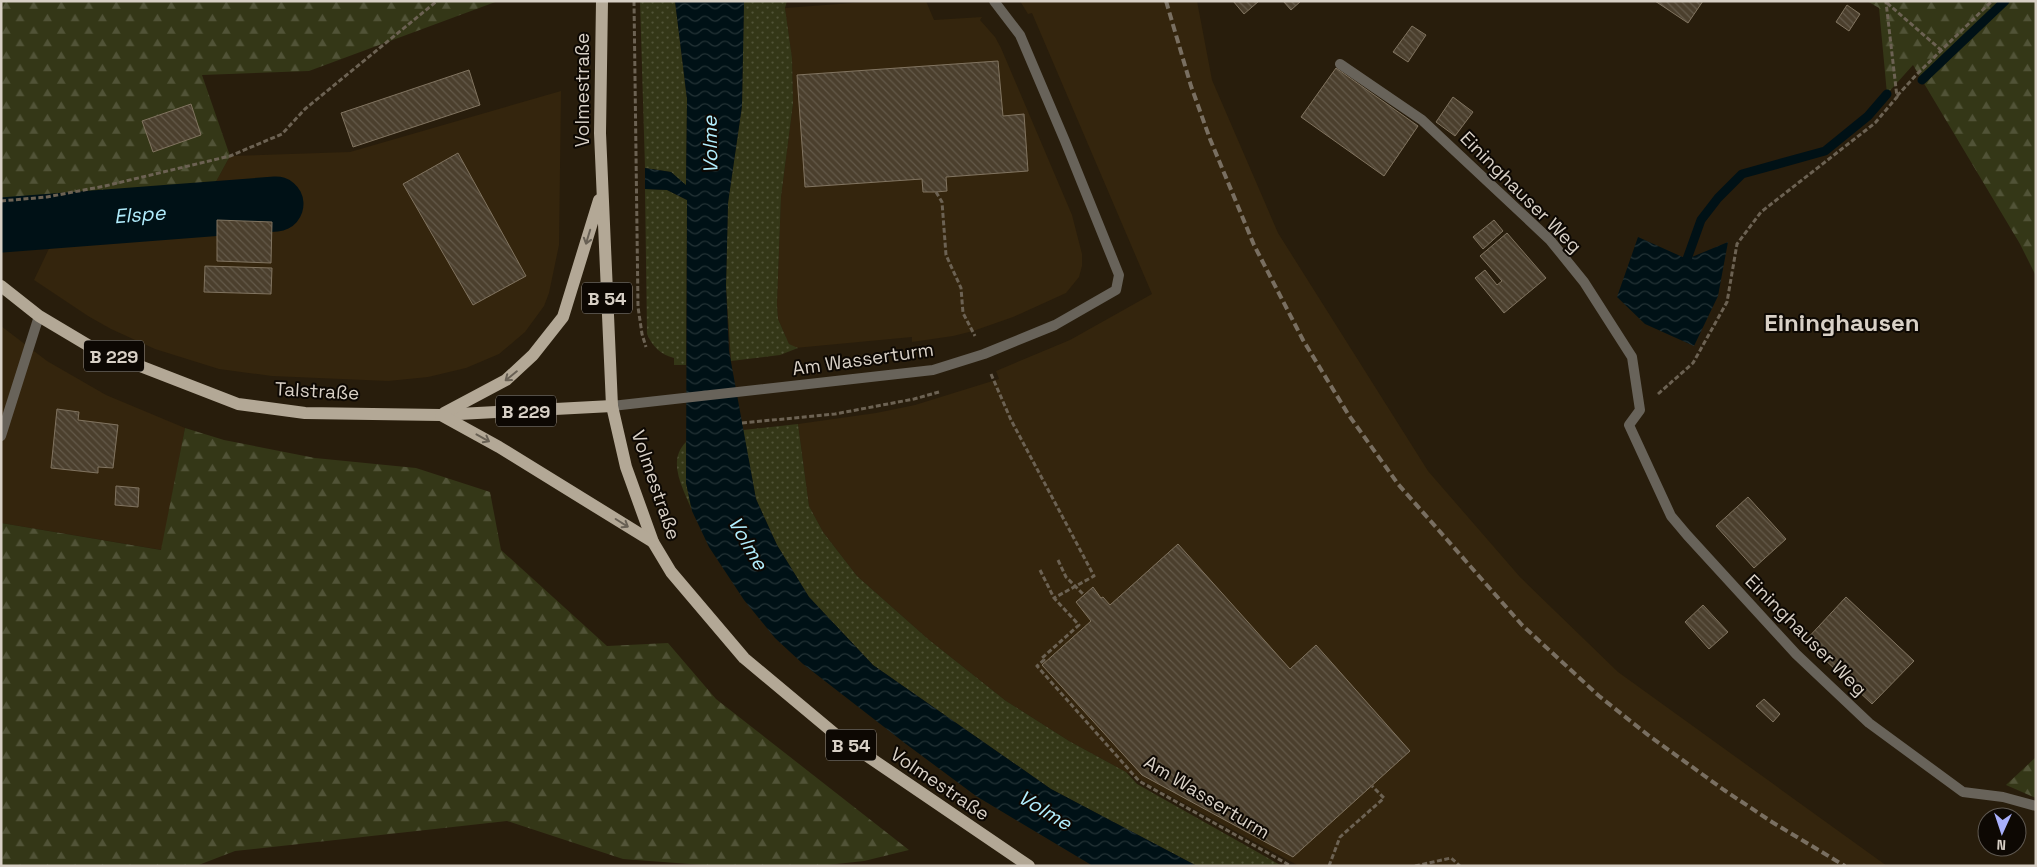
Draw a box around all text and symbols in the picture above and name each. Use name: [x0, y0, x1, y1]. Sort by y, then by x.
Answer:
street label: Volmestraße: [570, 33, 595, 147]
water label: Volme: [696, 115, 724, 174]
street label: Eininghauser Weg: [1455, 126, 1587, 258]
water label: Elspe: [113, 199, 167, 229]
one-way arrow: [583, 229, 593, 245]
road number: B 54: [582, 282, 632, 314]
district label: Eininghausen: [1764, 307, 1920, 338]
street label: Am Wasserturm: [791, 337, 935, 381]
road number: B 229: [84, 341, 144, 372]
one-way arrow: [504, 370, 517, 381]
street label: Talstraße: [274, 376, 360, 406]
road number: B 229: [496, 396, 556, 426]
street label: Volmestraße: [626, 427, 686, 543]
one-way arrow: [475, 434, 490, 443]
water label: Volme: [722, 511, 774, 576]
one-way arrow: [614, 518, 628, 528]
street label: Eininghauser Weg: [1740, 569, 1872, 701]
road number: B 54: [826, 730, 876, 760]
street label: Volmestraße: [886, 742, 994, 826]
street label: Am Wasserturm: [1139, 750, 1275, 844]
water label: Volme: [1013, 784, 1078, 837]
north arrow: [1977, 807, 2027, 857]
text: N: [1996, 836, 2006, 854]

